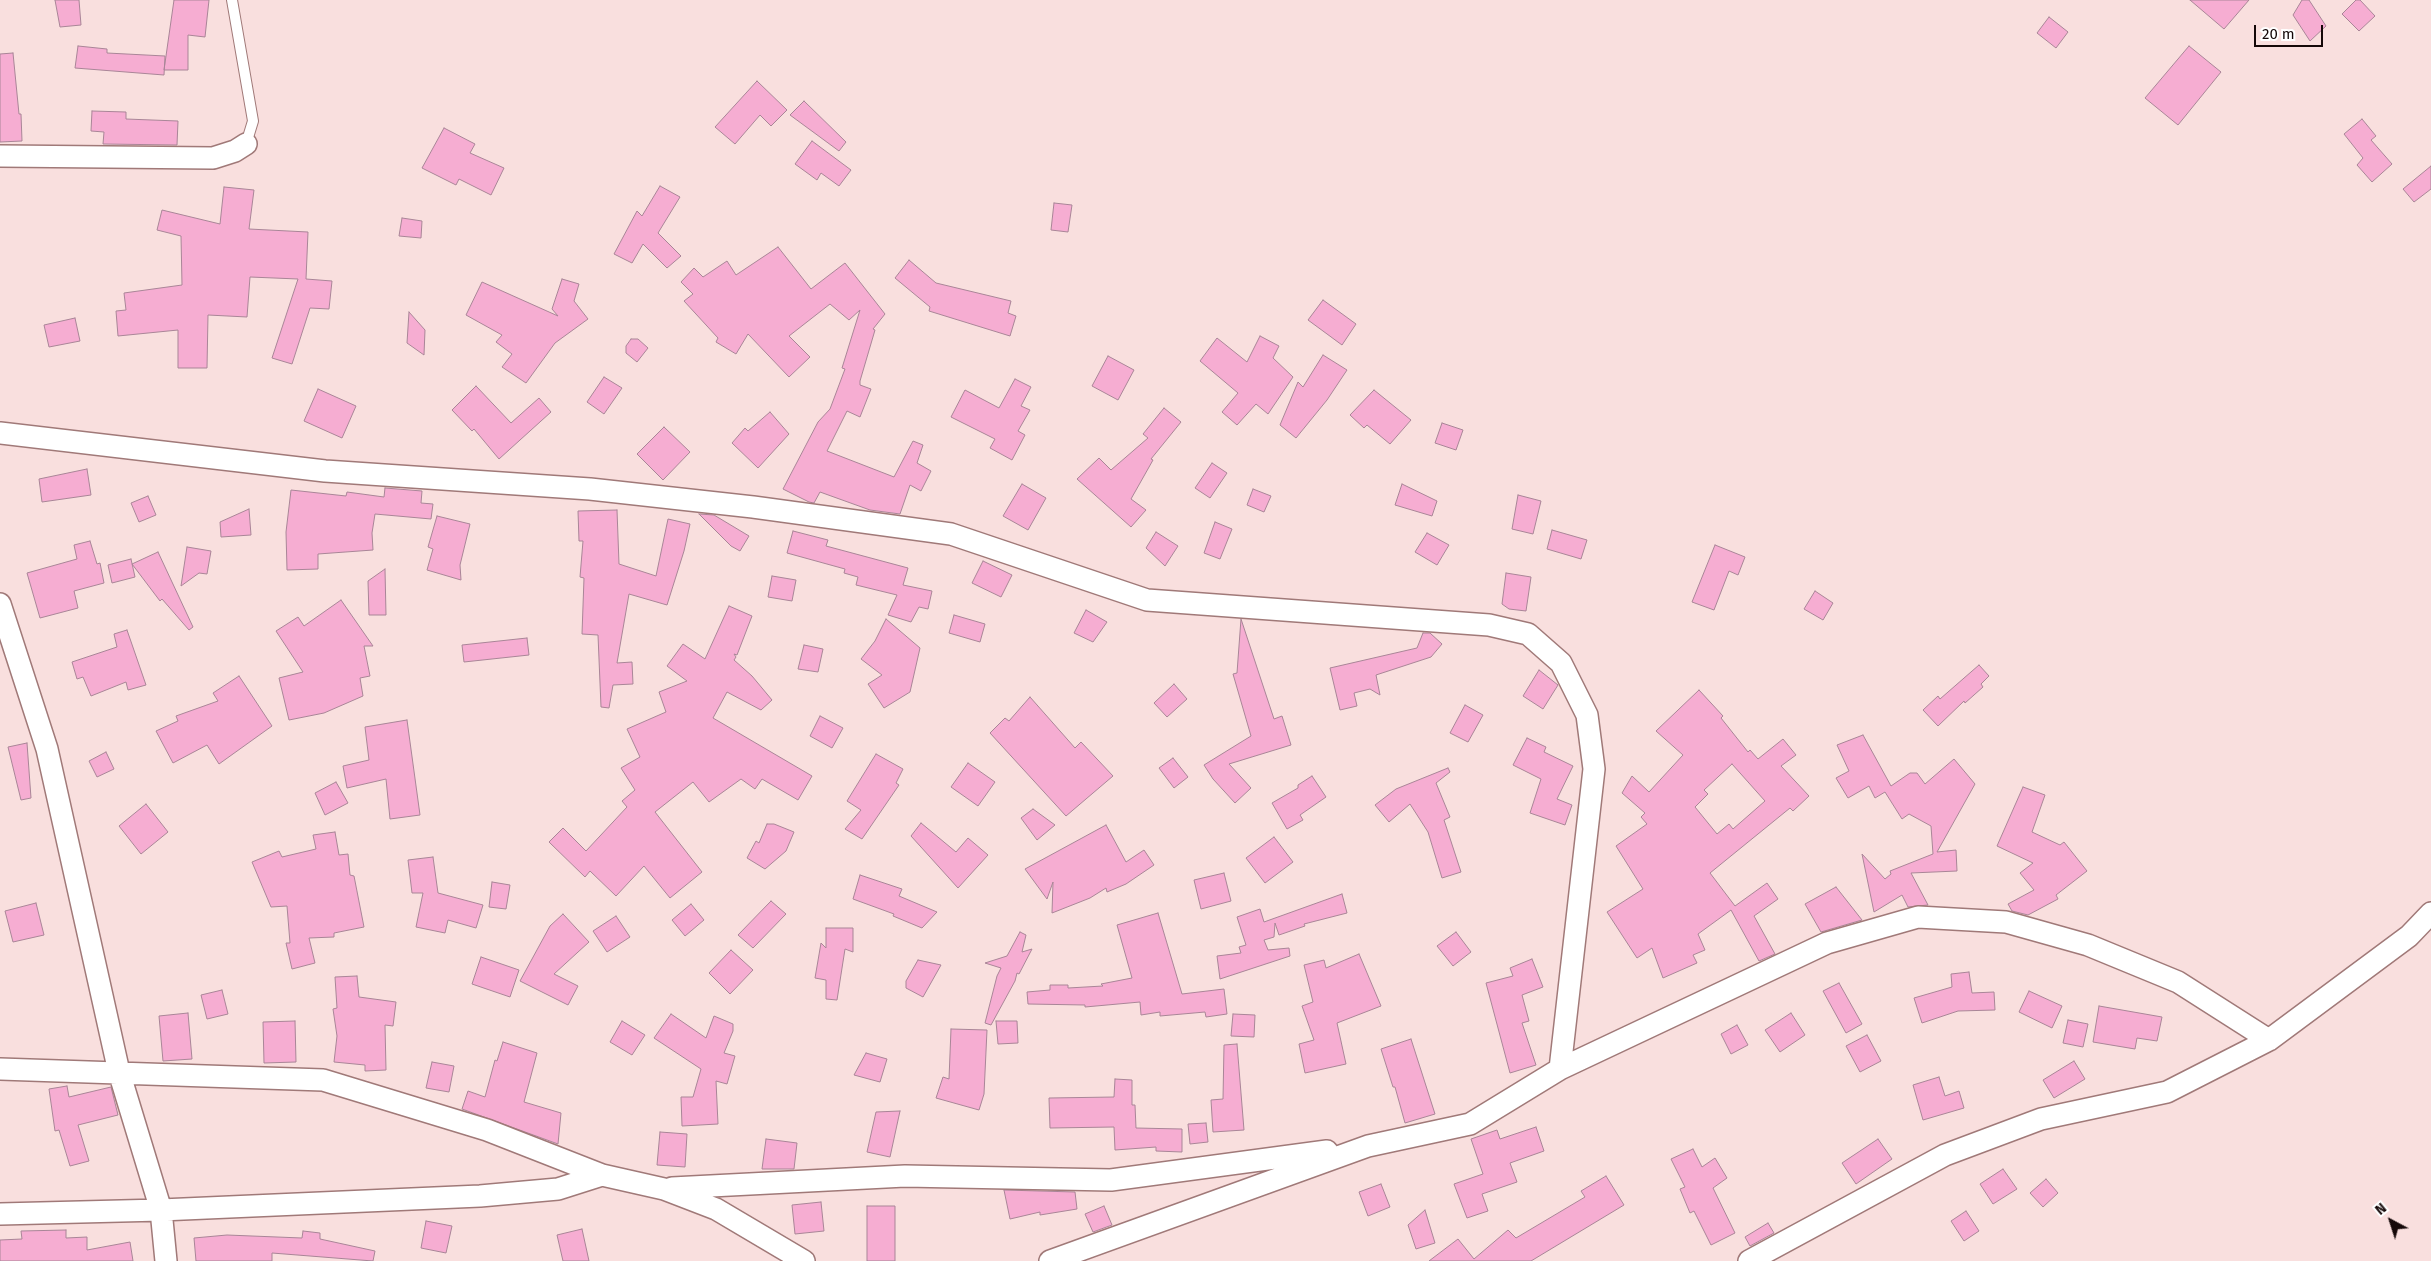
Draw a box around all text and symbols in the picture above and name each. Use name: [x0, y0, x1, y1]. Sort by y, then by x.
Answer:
scale bar: [2256, 15, 2325, 47]
text: 20 m: [2262, 25, 2295, 43]
north arrow: [2366, 1196, 2416, 1246]
text: N: [2372, 1200, 2390, 1219]

